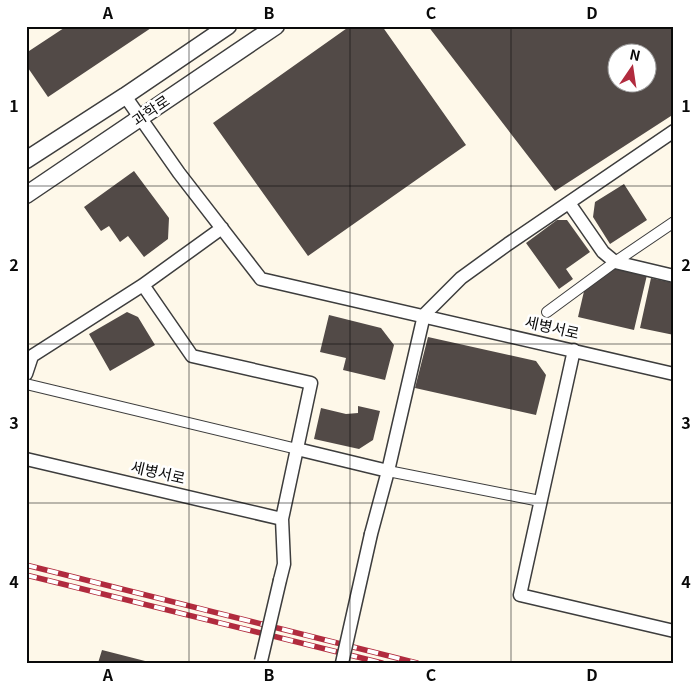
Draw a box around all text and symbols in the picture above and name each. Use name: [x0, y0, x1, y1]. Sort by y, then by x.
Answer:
text: A: [102, 0, 114, 24]
text: B: [264, 0, 275, 24]
text: C: [426, 0, 437, 24]
text: D: [586, 0, 598, 24]
north arrow: [608, 42, 658, 92]
text: N: [628, 43, 643, 65]
street label: 과학로: [127, 89, 173, 130]
text: 1: [9, 93, 19, 117]
text: 1: [681, 93, 691, 117]
text: 2: [9, 252, 19, 276]
text: 2: [681, 252, 691, 276]
street label: 세병서로: [523, 310, 582, 343]
text: 3: [9, 410, 19, 434]
text: 3: [681, 410, 691, 434]
street label: 세병서로: [129, 455, 188, 488]
text: 4: [9, 569, 19, 593]
text: 4: [681, 569, 691, 593]
text: A: [102, 662, 114, 686]
text: B: [264, 662, 275, 686]
text: C: [426, 662, 437, 686]
text: D: [586, 662, 598, 686]

